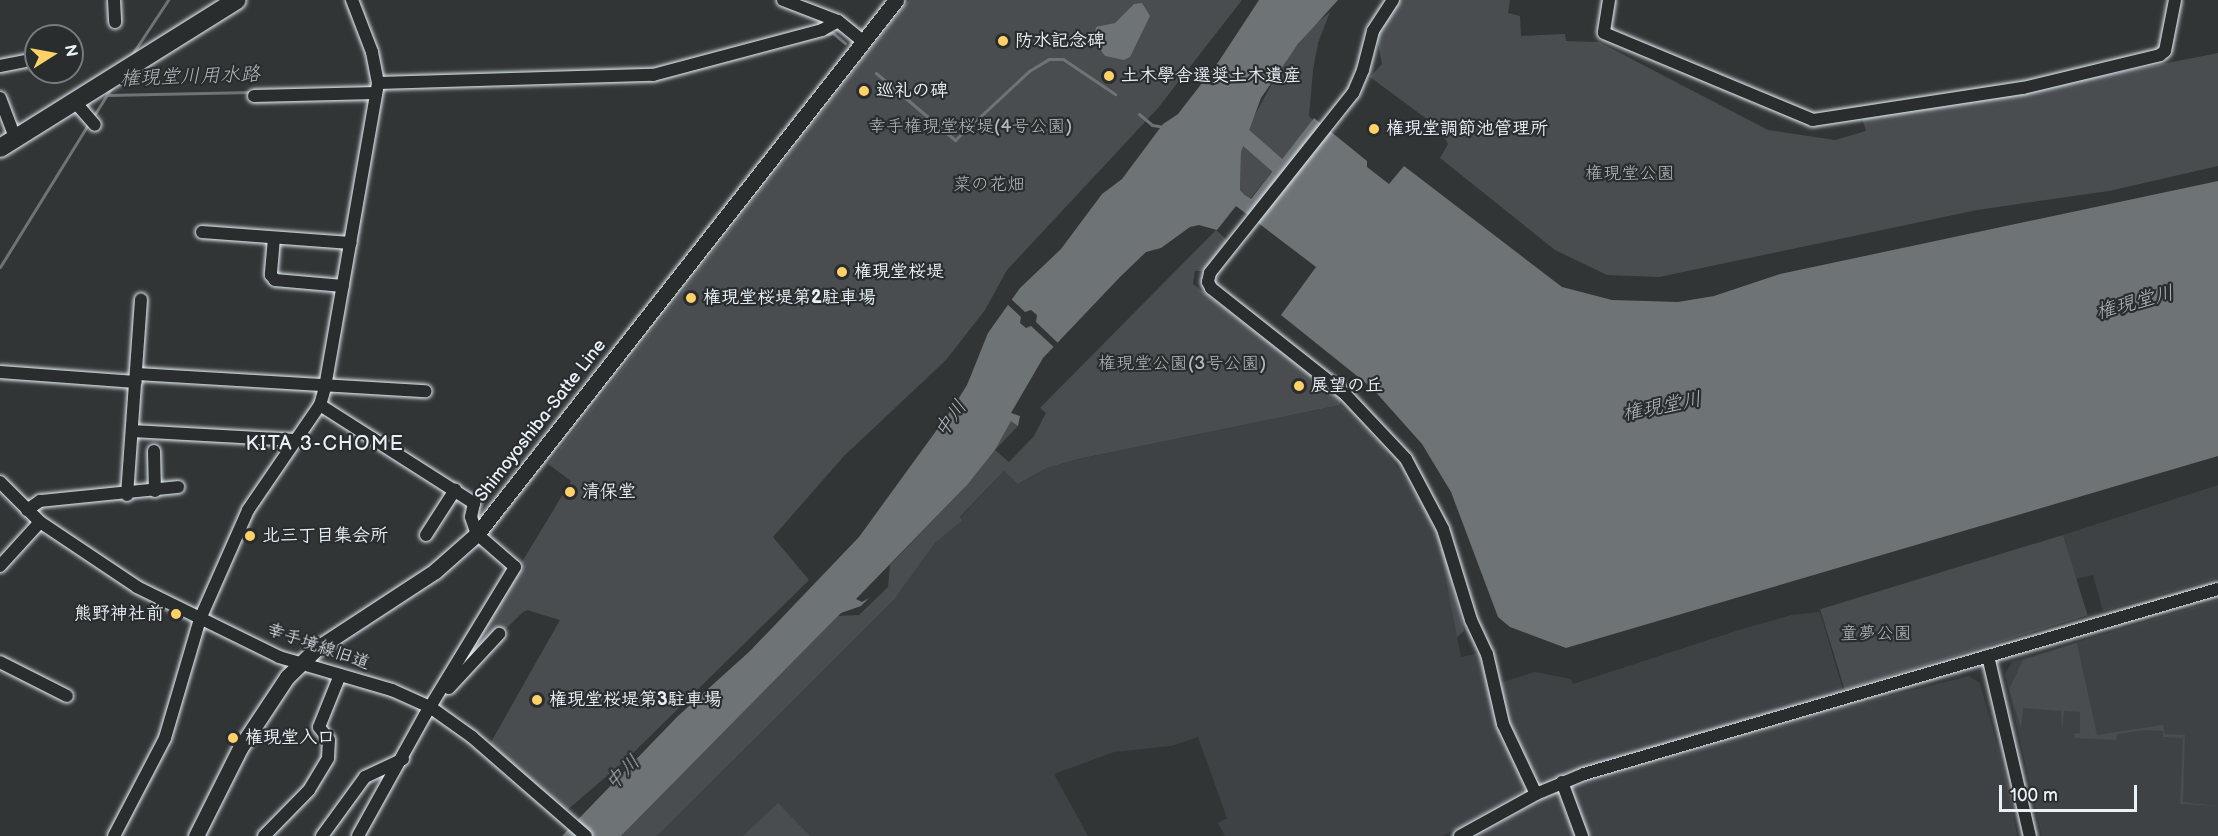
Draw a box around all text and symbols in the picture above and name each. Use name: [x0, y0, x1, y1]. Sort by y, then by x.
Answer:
north arrow: [24, 24, 84, 84]
place label: 防水記念碑: [1015, 30, 1105, 52]
marker: 防水記念碑: [996, 34, 1010, 48]
text: N: [60, 43, 81, 59]
water label: 権現堂川用水路: [120, 63, 260, 91]
place label: 土木學舎選奨土木遺産: [1121, 65, 1301, 87]
marker: 土木學舎選奨土木遺産: [1102, 69, 1116, 83]
place label: 巡礼の碑: [876, 80, 948, 102]
marker: 巡礼の碑: [857, 84, 871, 98]
park label: 幸手権現堂桜堤(4号公園): [868, 116, 1072, 138]
place label: 権現堂調節池管理所: [1386, 118, 1548, 140]
marker: 権現堂調節池管理所: [1367, 122, 1381, 136]
park label: 権現堂公園: [1585, 163, 1675, 185]
park label: 菜の花畑: [953, 174, 1025, 196]
place label: 権現堂桜堤: [854, 261, 944, 283]
marker: 権現堂桜堤: [835, 265, 849, 279]
water label: 権現堂川: [2093, 281, 2177, 325]
place label: 権現堂桜堤第2駐車場: [703, 287, 876, 309]
marker: 権現堂桜堤第2駐車場: [684, 291, 698, 305]
street label: Shimoyoshiba-Satte Line: [471, 335, 611, 507]
park label: 権現堂公園(3号公園): [1098, 353, 1266, 375]
place label: 展望の丘: [1311, 375, 1383, 397]
marker: 展望の丘: [1292, 379, 1306, 393]
water label: 権現堂川: [1620, 388, 1704, 426]
water label: 中川: [930, 396, 972, 442]
district label: KITA 3-CHOME: [246, 432, 404, 456]
place label: 清保堂: [582, 481, 636, 503]
marker: 清保堂: [563, 485, 577, 499]
place label: 北三丁目集会所: [262, 525, 388, 547]
marker: 北三丁目集会所: [243, 529, 257, 543]
place label: 熊野神社前: [74, 603, 164, 625]
marker: 熊野神社前: [169, 607, 183, 621]
street label: 幸手境線旧道: [263, 619, 373, 675]
park label: 童夢公園: [1840, 623, 1912, 645]
place label: 権現堂桜堤第3駐車場: [549, 689, 722, 711]
marker: 権現堂桜堤第3駐車場: [530, 693, 544, 707]
place label: 権現堂入口: [245, 727, 335, 749]
marker: 権現堂入口: [226, 731, 240, 745]
water label: 中川: [600, 750, 646, 796]
scale bar: [2002, 773, 2140, 811]
text: 100 m: [2010, 785, 2058, 806]

